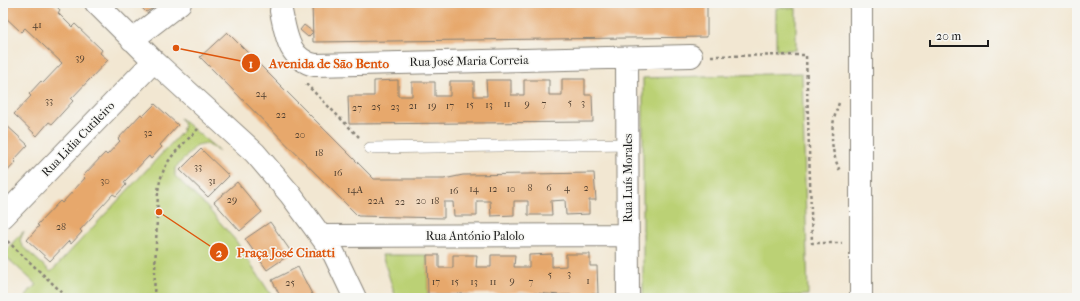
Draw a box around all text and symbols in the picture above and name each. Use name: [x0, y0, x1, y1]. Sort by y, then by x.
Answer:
house number: 41: [32, 19, 42, 31]
scale bar: [930, 22, 988, 48]
text: 20 m: [936, 29, 961, 43]
callout: Avenida de São Bento: [241, 51, 397, 76]
house number: 39: [75, 52, 85, 64]
street label: Rua José Maria Correia: [409, 53, 529, 69]
text: Avenida de São Bento: [268, 56, 389, 71]
text: 1: [249, 57, 253, 71]
house number: 24: [255, 88, 268, 100]
house number: 33: [45, 95, 53, 107]
house number: 5: [568, 97, 572, 109]
house number: 3: [581, 97, 585, 109]
house number: 11: [503, 98, 511, 110]
house number: 9: [524, 98, 530, 110]
house number: 7: [542, 98, 547, 110]
street label: Rua Lidia Cutileiro: [39, 99, 117, 179]
house number: 15: [466, 99, 474, 111]
house number: 13: [485, 99, 493, 111]
house number: 21: [409, 100, 417, 112]
house number: 19: [428, 100, 436, 112]
house number: 17: [446, 100, 454, 112]
house number: 25: [371, 101, 381, 113]
house number: 23: [390, 101, 400, 113]
house number: 27: [352, 102, 362, 114]
house number: 22: [276, 109, 286, 121]
house number: 32: [143, 127, 153, 139]
house number: 20: [295, 129, 305, 141]
street label: Rua Luís Morales: [621, 133, 635, 223]
house number: 18: [315, 147, 323, 159]
house number: 33: [194, 161, 202, 173]
house number: 16: [334, 167, 343, 179]
house number: 30: [100, 175, 110, 187]
house number: 31: [208, 175, 216, 187]
house number: 8: [527, 182, 533, 194]
house number: 6: [546, 182, 552, 194]
house number: 4: [564, 182, 571, 194]
house number: 2: [583, 182, 589, 194]
house number: 14: [469, 183, 480, 195]
house number: 12: [489, 183, 497, 195]
house number: 10: [506, 183, 516, 195]
house number: 14A: [347, 184, 363, 196]
house number: 16: [450, 185, 459, 197]
house number: 29: [227, 194, 237, 206]
house number: 22A: [368, 195, 385, 207]
house number: 20: [416, 195, 426, 207]
house number: 18: [431, 195, 439, 207]
house number: 22: [395, 196, 405, 208]
house number: 28: [56, 221, 66, 233]
street label: Rua António Palolo: [426, 229, 524, 243]
callout: Praça José Cinatti: [209, 240, 343, 265]
text: Praça José Cinatti: [237, 245, 335, 261]
text: 2: [216, 246, 223, 260]
house number: 3: [567, 268, 571, 280]
house number: 5: [548, 269, 552, 281]
house number: 9: [509, 275, 515, 287]
house number: 1: [586, 275, 590, 287]
house number: 17: [432, 276, 440, 288]
house number: 15: [451, 276, 459, 288]
house number: 13: [470, 276, 478, 288]
house number: 11: [489, 276, 497, 288]
house number: 7: [529, 276, 534, 288]
house number: 25: [285, 277, 295, 289]

